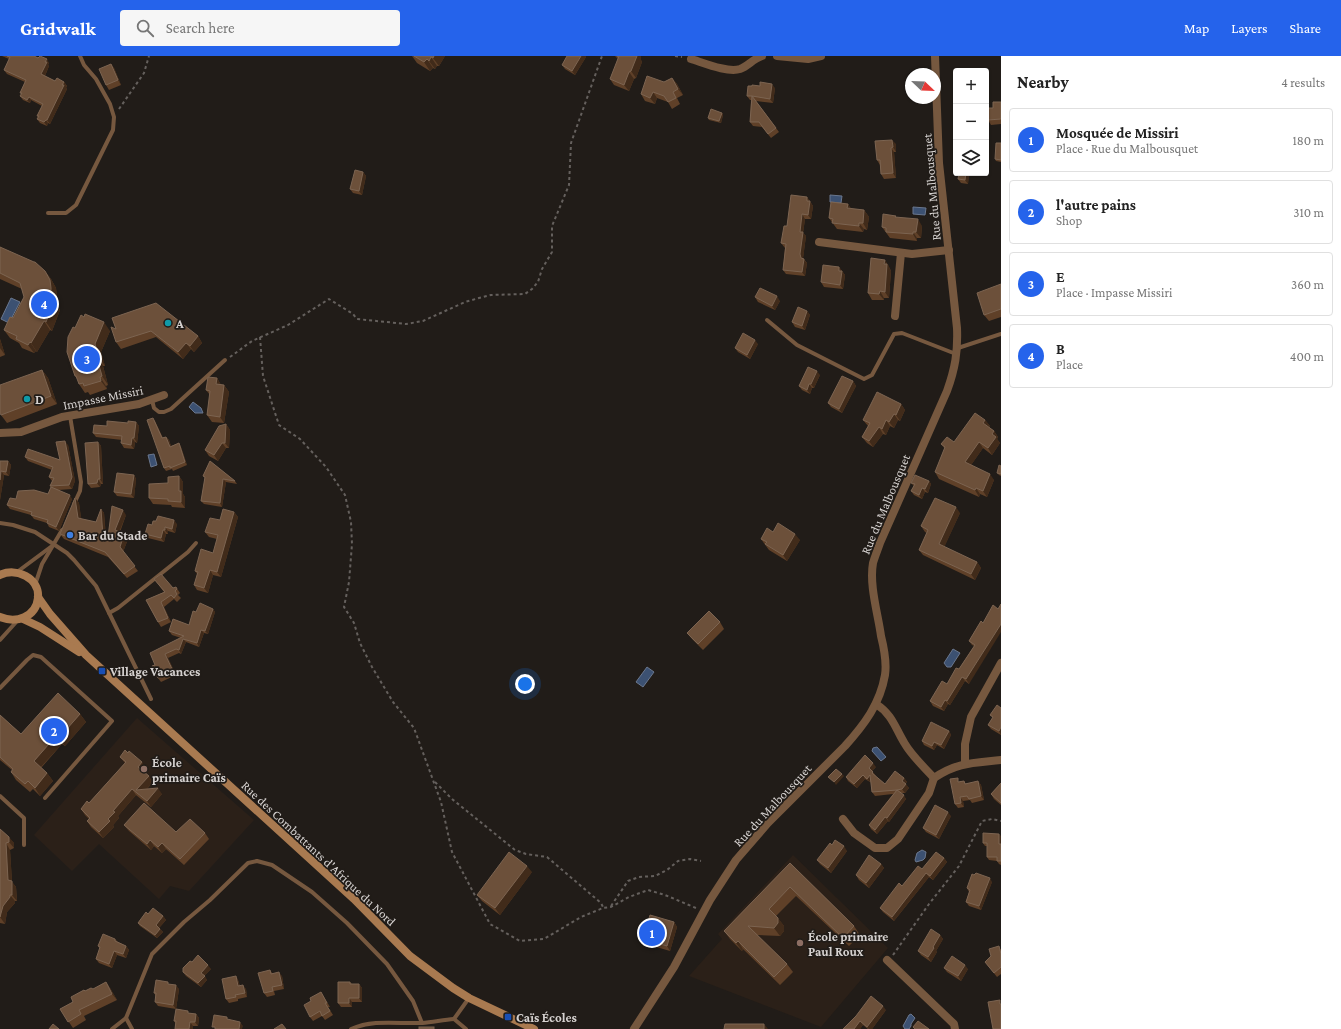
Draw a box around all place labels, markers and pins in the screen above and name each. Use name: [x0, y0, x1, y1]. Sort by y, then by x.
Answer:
pin: 4: [31, 289, 57, 319]
place label: A: [175, 316, 184, 331]
marker: A: [163, 318, 173, 328]
pin: 3: [74, 344, 100, 374]
place label: D: [35, 392, 44, 407]
marker: D: [22, 394, 32, 404]
place label: Bar du Stade: [78, 528, 147, 543]
marker: Bar du Stade: [65, 530, 75, 540]
place label: Village Vacances: [109, 664, 200, 679]
marker: Village Vacances: [97, 666, 107, 676]
pin: 2: [41, 716, 67, 746]
place label: École primaire Caïs: [152, 755, 226, 785]
marker: École primaire Caïs: [139, 764, 149, 774]
pin: 1: [639, 918, 665, 948]
place label: École primaire Paul Roux: [808, 929, 888, 959]
marker: École primaire Paul Roux: [795, 938, 805, 948]
place label: Caïs Écoles: [516, 1010, 577, 1025]
marker: Caïs Écoles: [503, 1012, 513, 1022]

